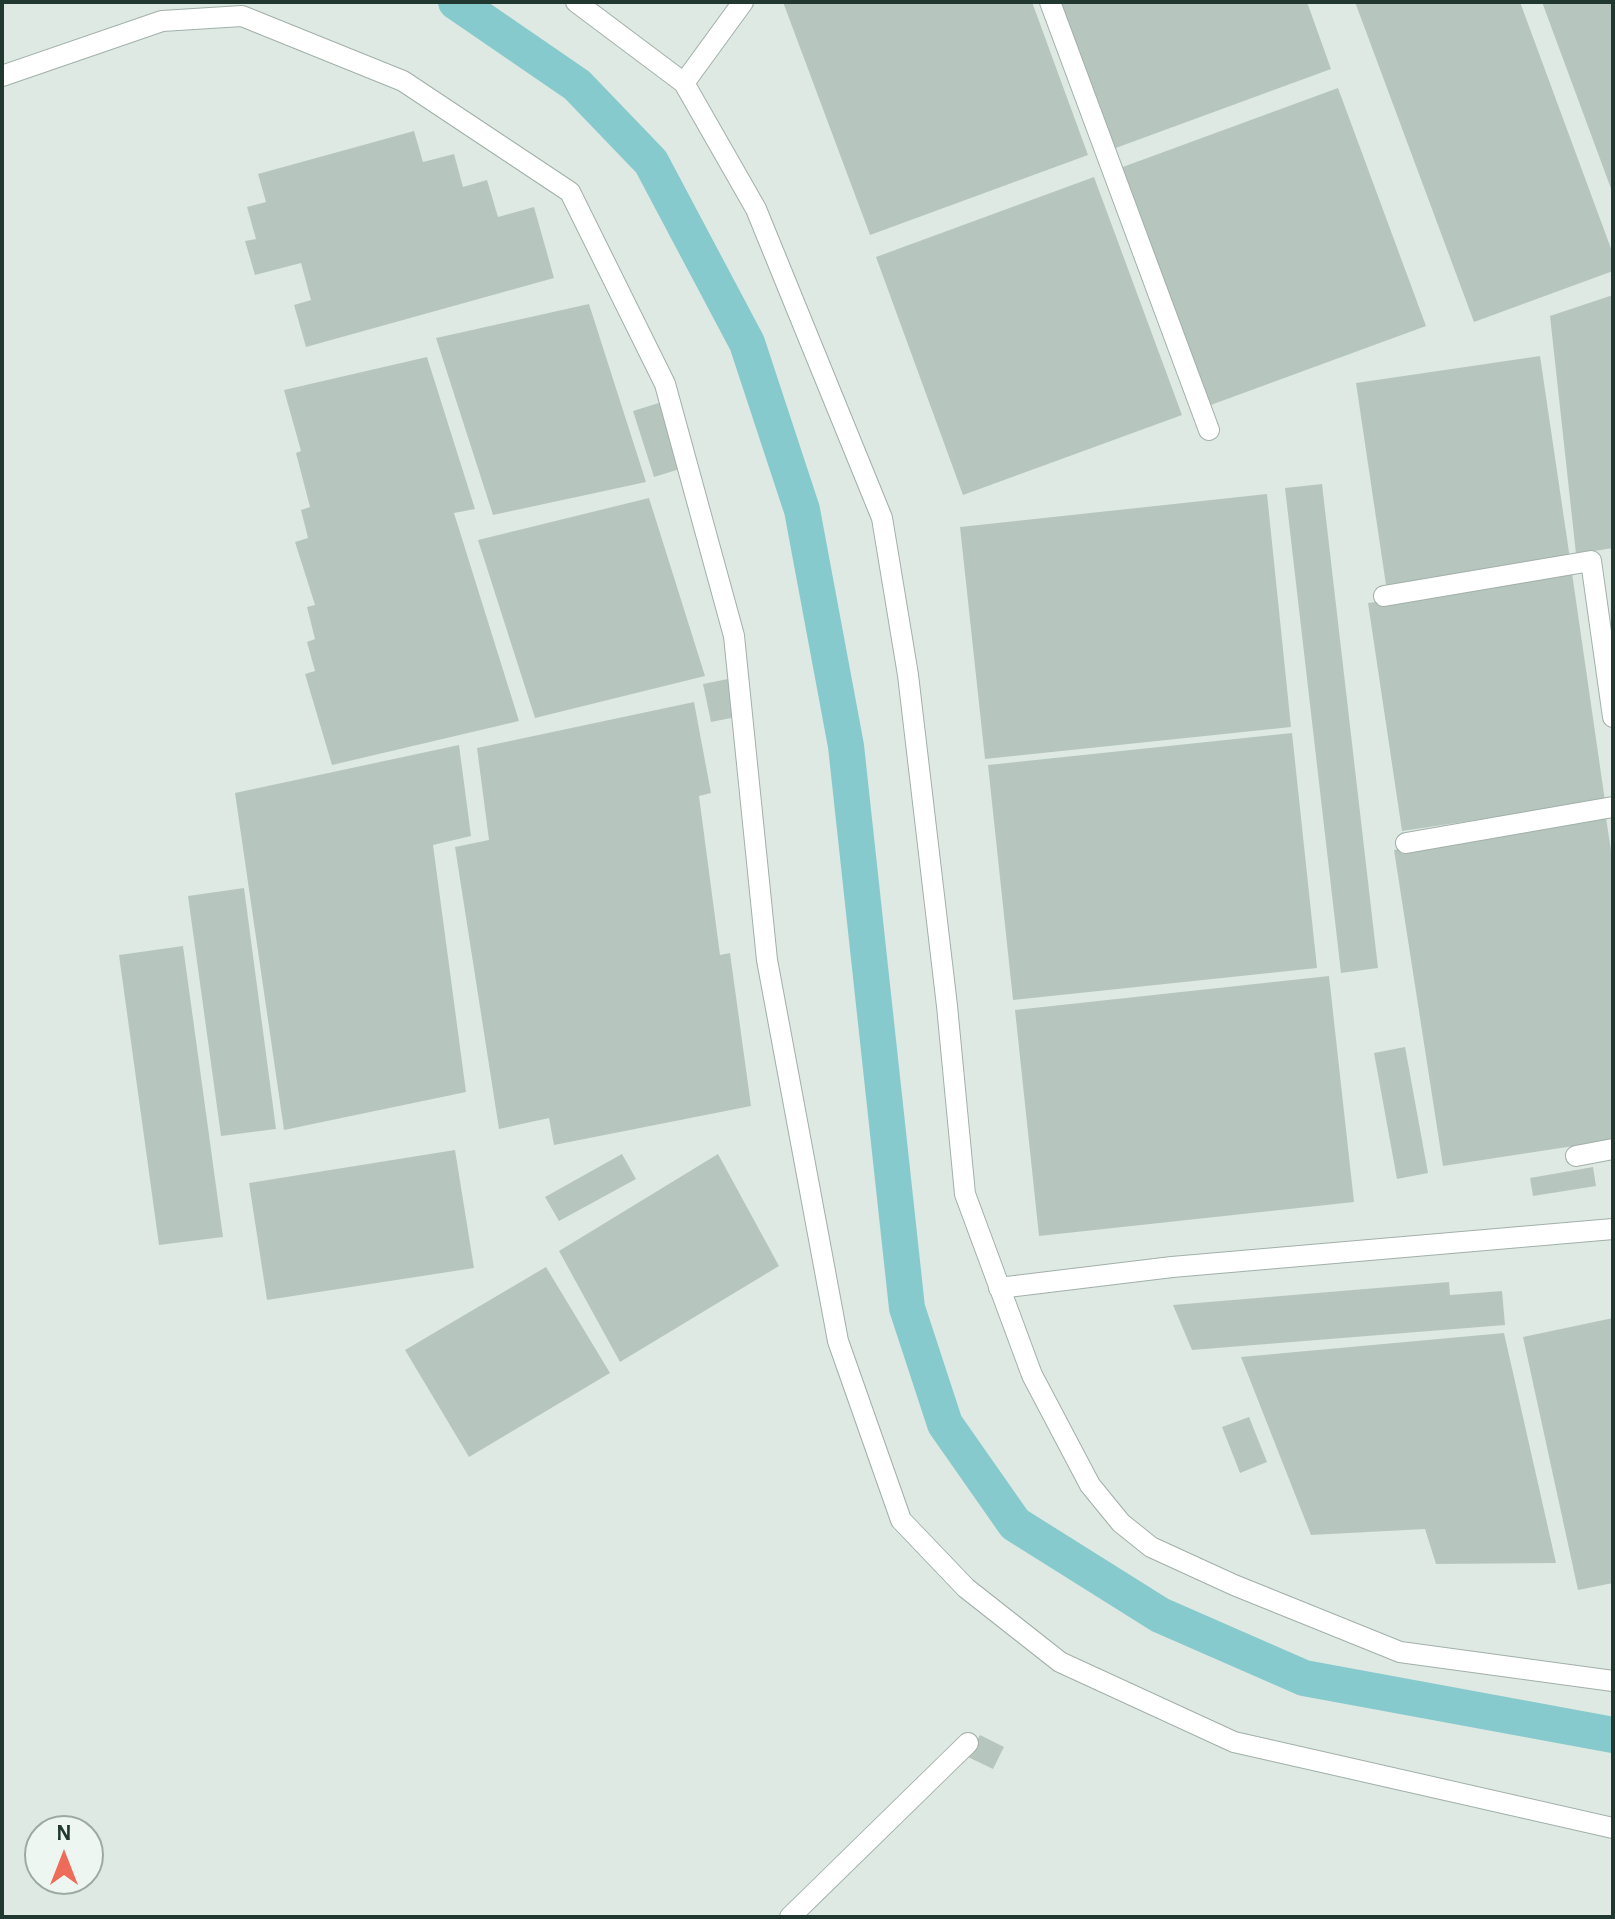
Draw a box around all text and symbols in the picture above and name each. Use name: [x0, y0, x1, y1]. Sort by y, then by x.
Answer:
north arrow: [24, 1815, 104, 1895]
text: N: [56, 1822, 72, 1844]

